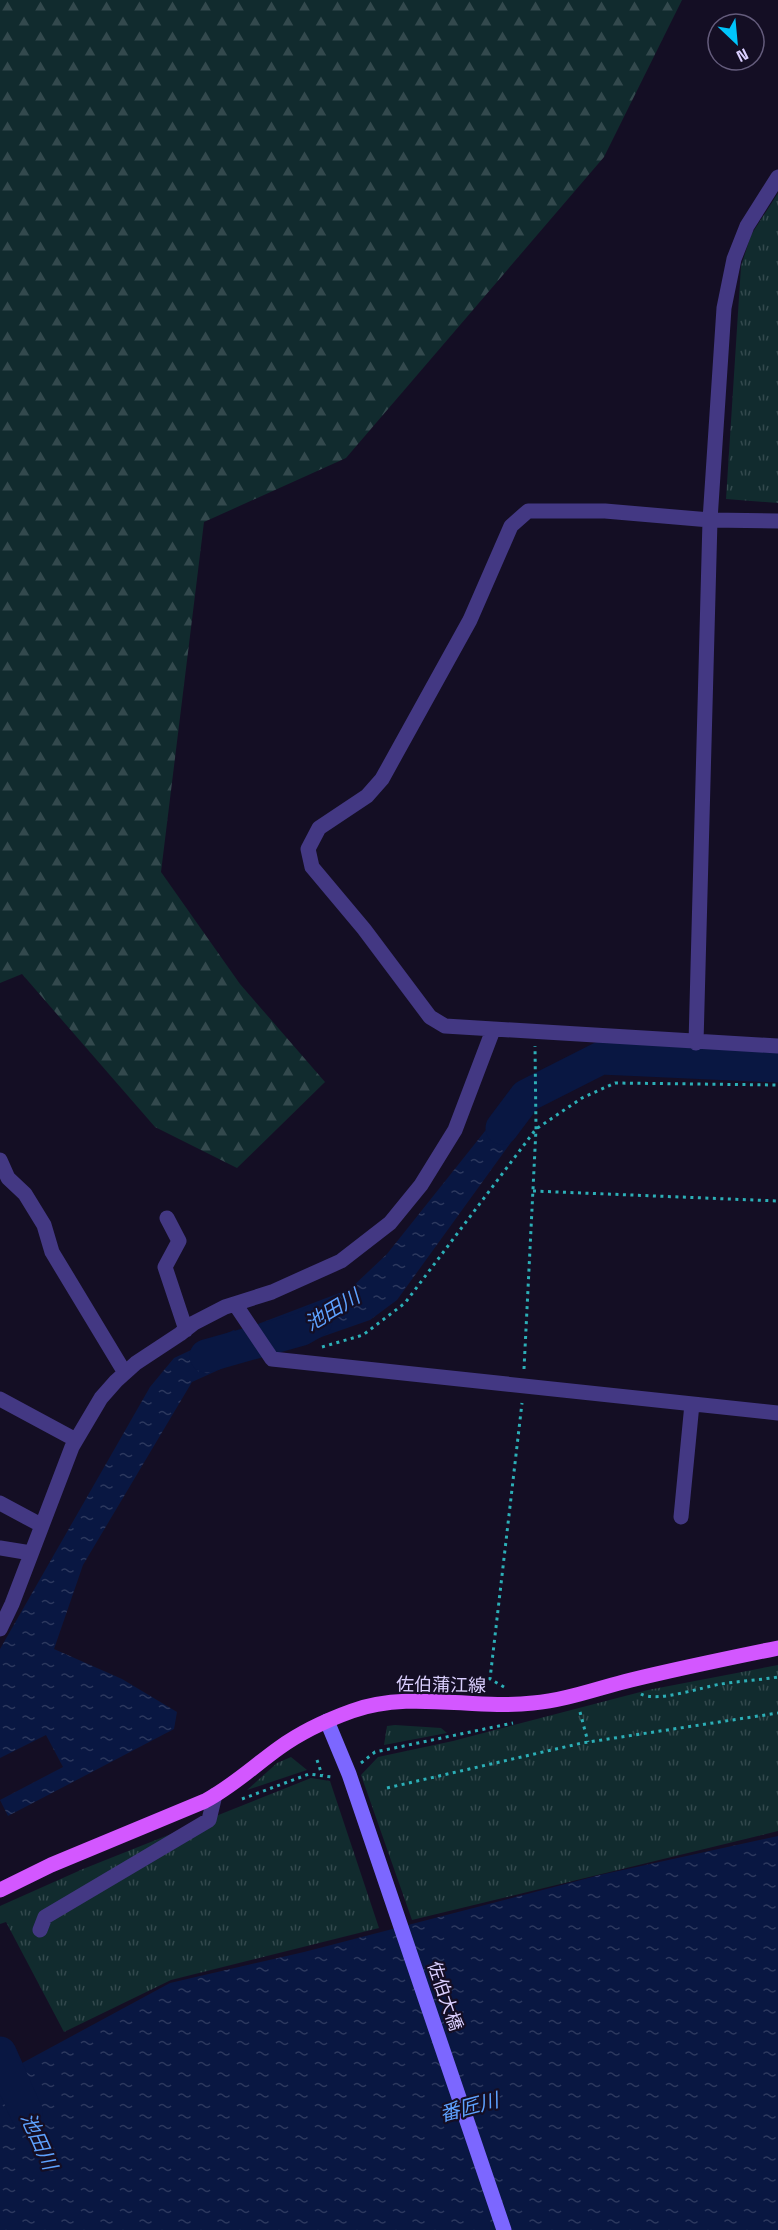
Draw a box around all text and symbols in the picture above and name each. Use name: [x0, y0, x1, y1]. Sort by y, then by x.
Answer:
north arrow: [706, 12, 766, 72]
text: N: [733, 43, 752, 67]
water label: 池田川: [300, 1282, 366, 1337]
street label: 佐伯蒲江線: [396, 1672, 486, 1697]
street label: 佐伯大橋: [423, 1958, 468, 2034]
water label: 番匠川: [437, 2086, 503, 2127]
water label: 池田川: [15, 2108, 64, 2176]

